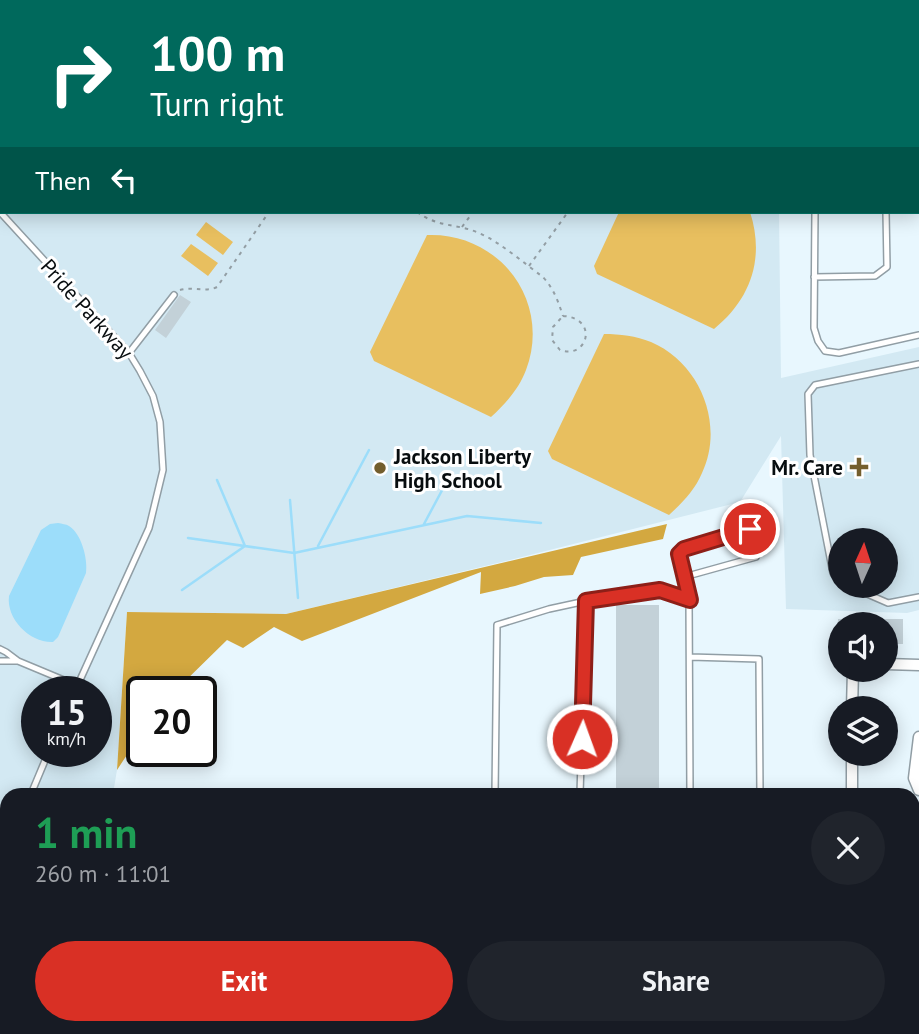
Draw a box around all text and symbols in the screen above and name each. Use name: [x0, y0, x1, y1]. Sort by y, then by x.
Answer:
text: 100 m: [150, 21, 285, 85]
icon: right: [35, 28, 126, 119]
text: Turn right: [150, 83, 284, 125]
icon: left: [105, 161, 143, 199]
text: Then: [35, 164, 91, 197]
street label: Pride Parkway: [35, 253, 139, 365]
place label: Jackson Liberty High School: [393, 443, 532, 494]
place label: Mr. Care: [771, 454, 843, 481]
marker: Mr. Care: [849, 457, 869, 477]
marker: Jackson Liberty High School: [372, 460, 388, 476]
pin: [720, 499, 780, 559]
icon: arrive: [731, 510, 769, 548]
north arrow: [828, 528, 898, 598]
map controls: [828, 528, 898, 766]
button: sound: [828, 612, 898, 682]
speed limit sign: 20: [126, 676, 217, 767]
text: 15: [47, 689, 86, 735]
button: layers: [828, 696, 898, 766]
position arrow: [545, 702, 619, 776]
text: km/h: [47, 727, 86, 750]
text: 1 min: [35, 805, 137, 860]
button: close: [811, 811, 885, 885]
text: 260 m · 11:01: [35, 859, 171, 888]
button: Exit: [35, 941, 453, 1021]
button: Share: [467, 941, 885, 1021]

